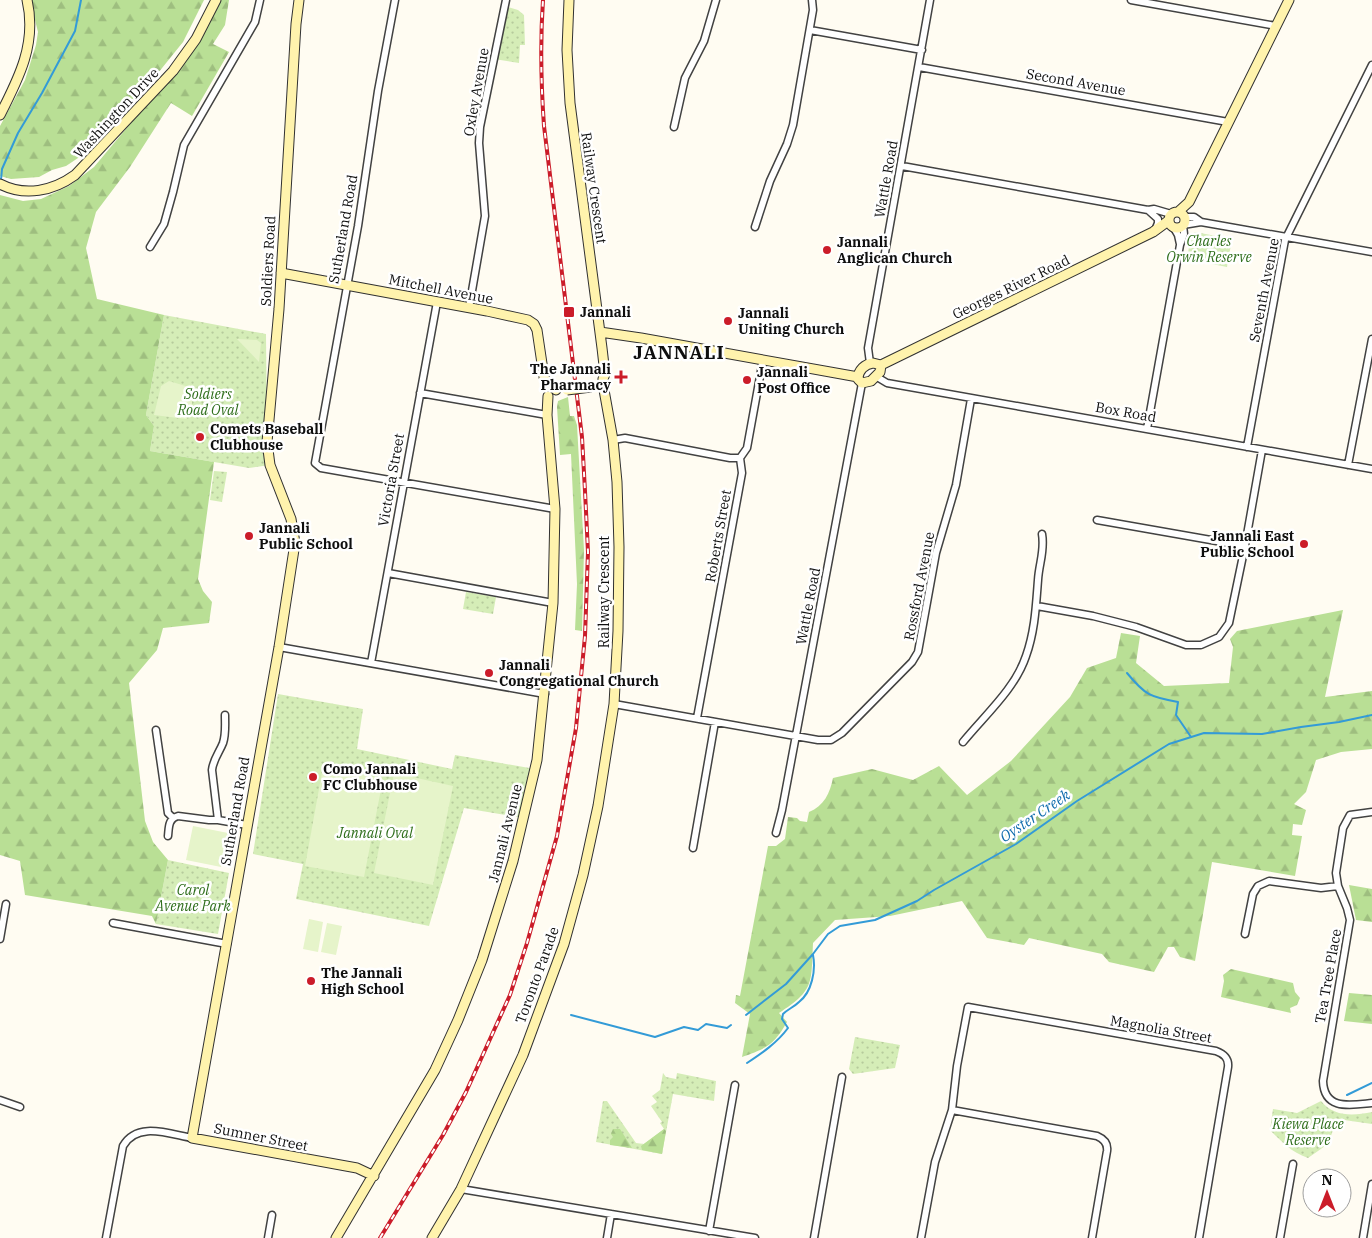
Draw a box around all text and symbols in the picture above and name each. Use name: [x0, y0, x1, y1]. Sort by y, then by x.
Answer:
street label: Oxley Avenue: [459, 46, 493, 138]
street label: Washington Drive: [69, 64, 163, 162]
street label: Second Avenue: [1025, 64, 1127, 100]
street label: Railway Crescent: [577, 131, 611, 245]
street label: Wattle Road: [870, 138, 902, 219]
street label: Sutherland Road: [325, 173, 362, 285]
street label: Soldiers Road: [257, 215, 279, 307]
park label: Charles Orwin Reserve: [1166, 232, 1253, 266]
place label: Jannali Anglican Church: [837, 233, 952, 267]
street label: Seventh Avenue: [1245, 236, 1283, 344]
marker: Jannali Anglican Church: [821, 244, 833, 256]
street label: Georges River Road: [949, 251, 1073, 323]
street label: Mitchell Avenue: [387, 270, 495, 308]
place label: Jannali: [580, 303, 631, 321]
place label: Jannali Uniting Church: [738, 304, 844, 338]
marker: Jannali: [562, 305, 576, 319]
marker: Jannali Uniting Church: [722, 315, 734, 327]
district label: JANNALI: [633, 340, 725, 364]
place label: The Jannali Pharmacy: [530, 360, 611, 394]
place label: Jannali Post Office: [757, 363, 831, 397]
marker: The Jannali Pharmacy: [615, 371, 627, 383]
marker: Jannali Post Office: [741, 374, 753, 386]
park label: Soldiers Road Oval: [176, 385, 240, 419]
street label: Box Road: [1094, 398, 1158, 426]
place label: Comets Baseball Clubhouse: [210, 420, 324, 454]
marker: Comets Baseball Clubhouse: [194, 431, 206, 443]
street label: Victoria Street: [374, 432, 408, 528]
street label: Roberts Street: [701, 488, 735, 584]
place label: Jannali Public School: [259, 519, 353, 553]
place label: Jannali East Public School: [1200, 527, 1294, 561]
marker: Jannali Public School: [243, 530, 255, 542]
street label: Rossford Avenue: [900, 530, 938, 642]
street label: Railway Crescent: [595, 536, 613, 648]
marker: Jannali East Public School: [1298, 538, 1310, 550]
street label: Wattle Road: [792, 565, 824, 646]
place label: Jannali Congregational Church: [499, 656, 659, 690]
marker: Jannali Congregational Church: [483, 667, 495, 679]
street label: Sutherland Road: [217, 755, 254, 867]
place label: Como Jannali FC Clubhouse: [323, 760, 417, 794]
marker: Como Jannali FC Clubhouse: [307, 771, 319, 783]
street label: Jannali Avenue: [484, 782, 526, 884]
water label: Oyster Creek: [996, 785, 1074, 846]
park label: Jannali Oval: [336, 824, 414, 842]
park label: Carol Avenue Park: [154, 881, 231, 915]
street label: Toronto Parade: [511, 924, 563, 1026]
street label: Tea Tree Place: [1311, 927, 1345, 1025]
place label: The Jannali High School: [321, 964, 404, 998]
marker: The Jannali High School: [305, 975, 317, 987]
street label: Magnolia Street: [1109, 1011, 1213, 1047]
park label: Kiewa Place Reserve: [1271, 1115, 1345, 1149]
street label: Sumner Street: [212, 1119, 310, 1155]
north arrow: [1302, 1168, 1352, 1218]
text: N: [1321, 1171, 1333, 1189]

